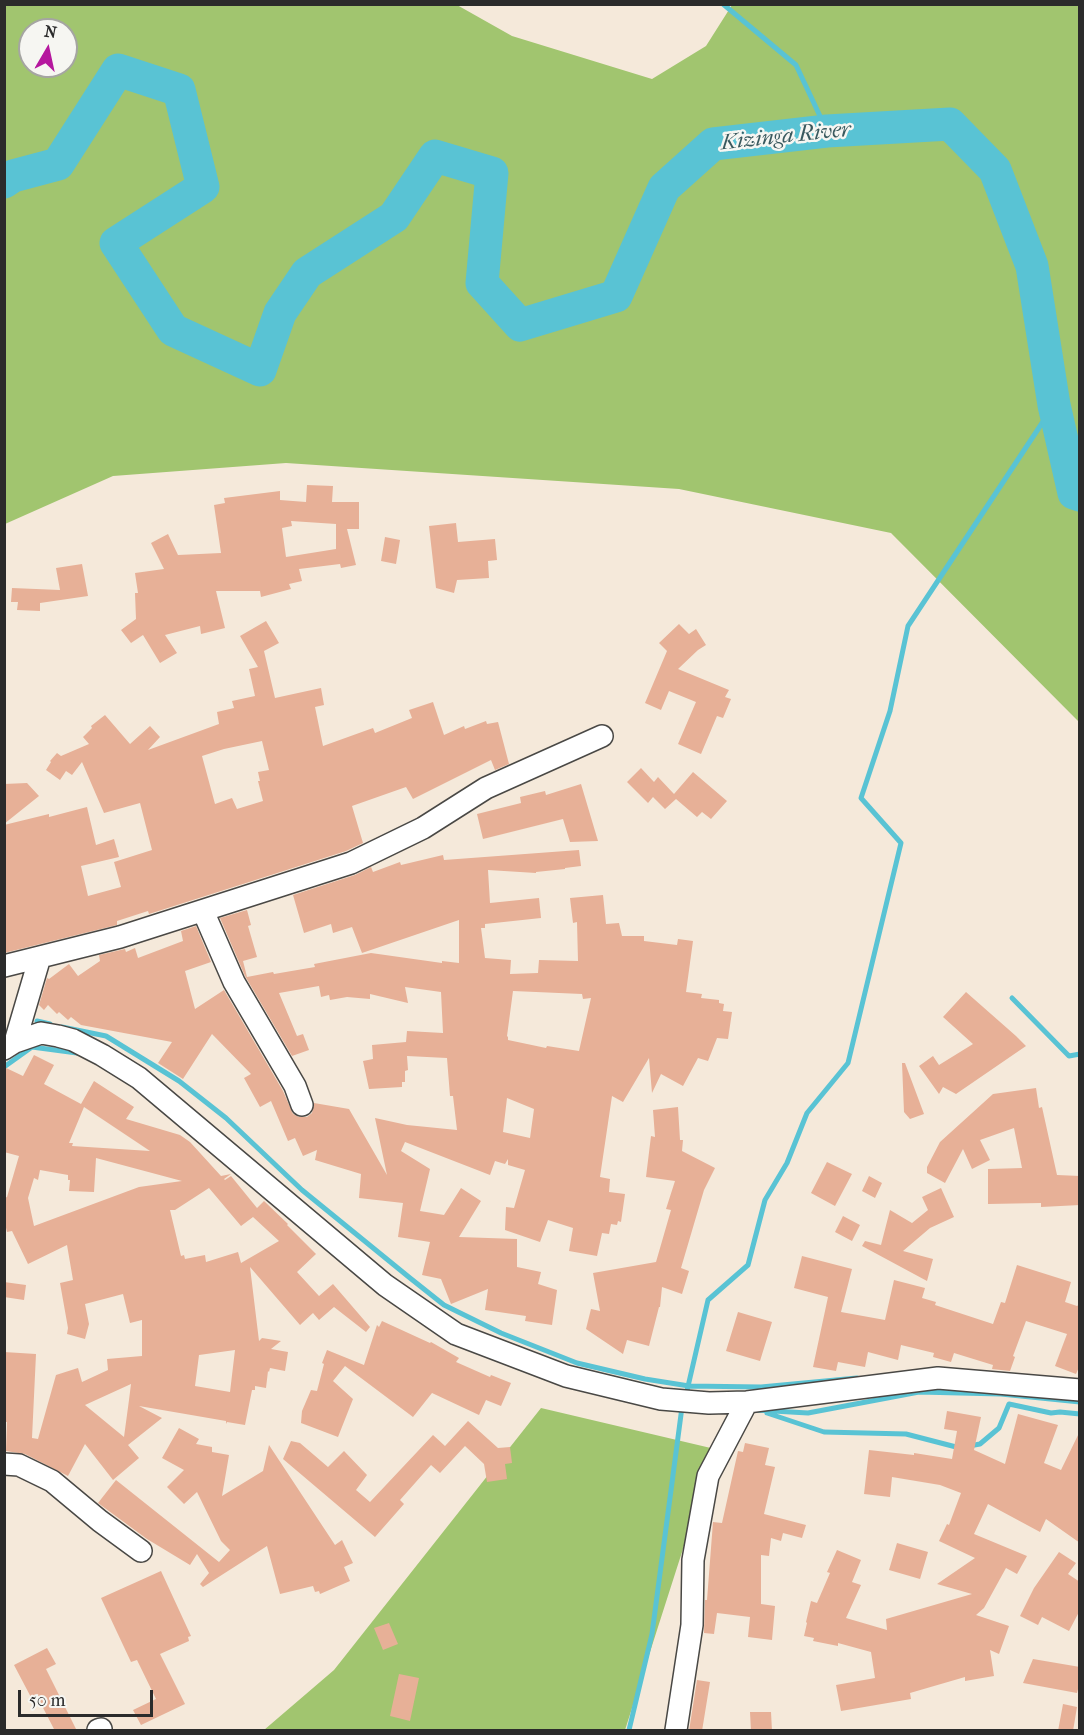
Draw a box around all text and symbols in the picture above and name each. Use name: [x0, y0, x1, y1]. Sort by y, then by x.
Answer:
north arrow: [18, 18, 78, 78]
text: N: [43, 21, 58, 42]
water label: Kizinga River: [720, 117, 852, 157]
scale bar: [21, 1678, 156, 1716]
text: 50 m: [29, 1690, 65, 1711]

